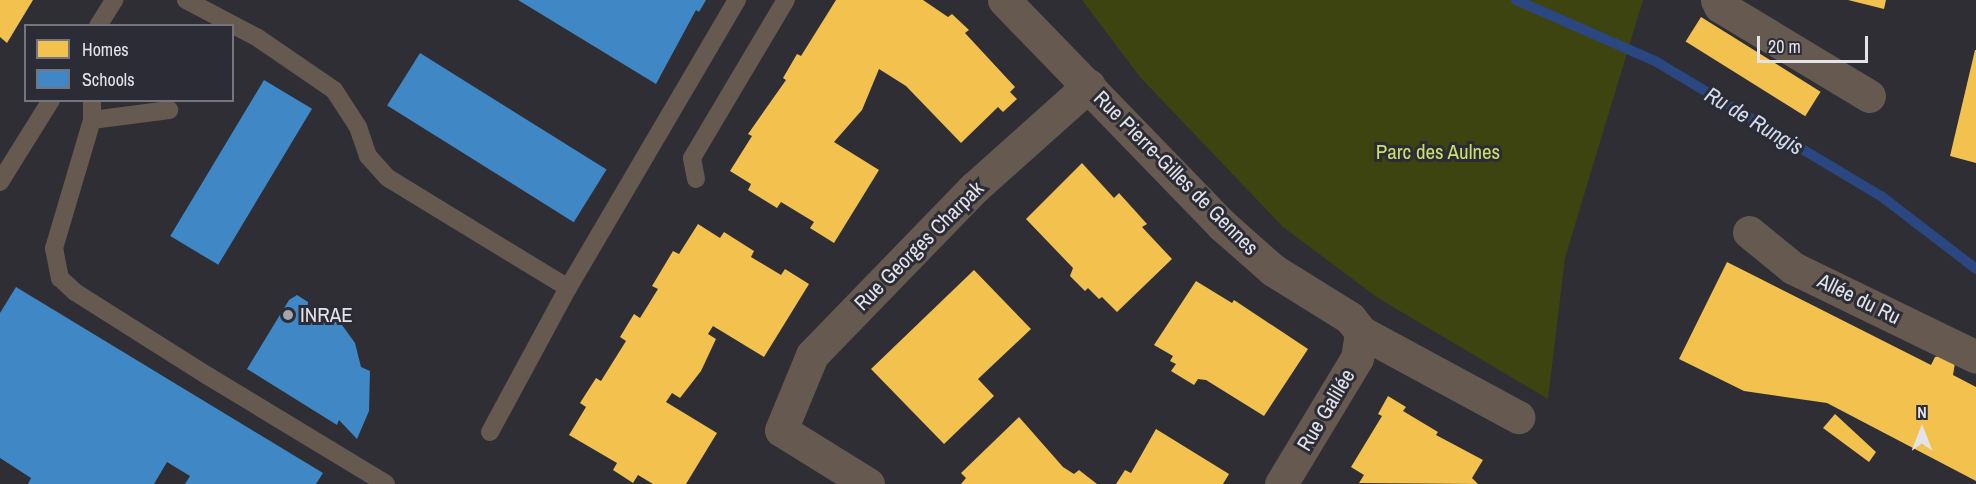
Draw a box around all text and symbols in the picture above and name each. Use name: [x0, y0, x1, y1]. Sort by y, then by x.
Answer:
legend: [24, 24, 234, 102]
scale bar: [1760, 24, 1871, 62]
text: 20 m: [1768, 34, 1801, 59]
text: Homes: [82, 37, 129, 62]
text: Schools: [82, 67, 135, 92]
water label: Ru de Rungis: [1700, 81, 1808, 161]
street label: Rue Pierre-Gilles de Gennes: [1089, 86, 1263, 260]
park label: Parc des Aulnes: [1375, 139, 1501, 165]
street label: Rue Georges Charpak: [849, 176, 989, 316]
street label: Allée du Ru: [1813, 268, 1905, 330]
place label: INRAE: [300, 302, 353, 328]
marker: INRAE: [281, 308, 295, 322]
street label: Rue Galilée: [1292, 365, 1360, 455]
north arrow: [1892, 400, 1952, 460]
text: N: [1917, 401, 1927, 423]

